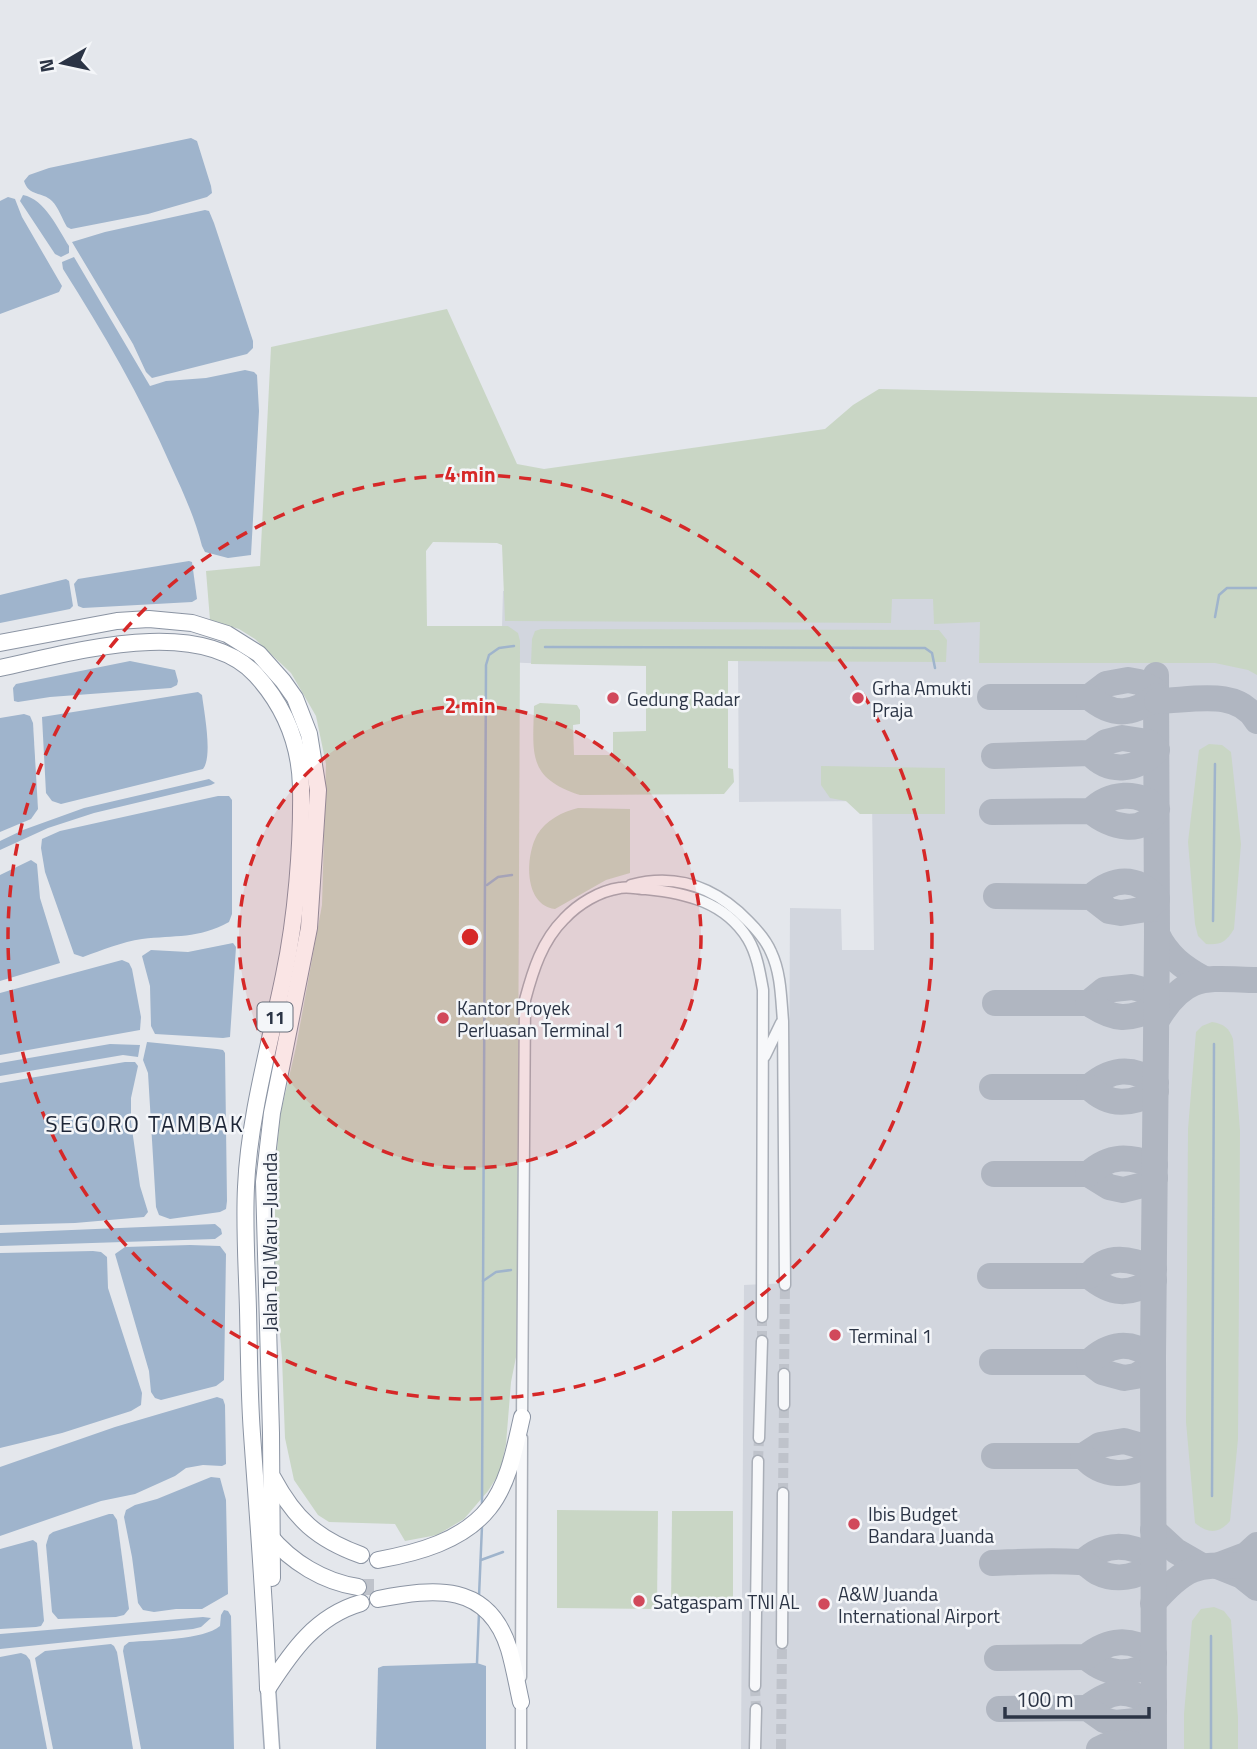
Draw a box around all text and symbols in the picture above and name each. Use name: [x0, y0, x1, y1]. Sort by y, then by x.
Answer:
north arrow: [28, 28, 98, 98]
text: N: [30, 57, 61, 75]
text: 4 min: [444, 458, 496, 490]
place label: Grha Amukti Praja: [872, 673, 971, 724]
place label: Gedung Radar: [627, 684, 740, 713]
text: 2 min: [444, 689, 496, 721]
marker: Gedung Radar: [605, 690, 621, 706]
marker: Grha Amukti Praja: [850, 690, 866, 706]
centre of rings: [458, 925, 482, 949]
place label: Kantor Proyek Perluasan Terminal 1: [457, 993, 625, 1044]
road number: 11: [258, 1002, 292, 1032]
marker: Kantor Proyek Perluasan Terminal 1: [435, 1010, 451, 1026]
district label: SEGORO TAMBAK: [45, 1106, 245, 1141]
street label: Jalan Tol Waru–Juanda: [255, 1152, 284, 1332]
place label: Terminal 1: [849, 1321, 932, 1350]
marker: Terminal 1: [827, 1327, 843, 1343]
place label: Ibis Budget Bandara Juanda: [868, 1499, 995, 1550]
marker: Ibis Budget Bandara Juanda: [846, 1516, 862, 1532]
place label: A&W Juanda International Airport: [838, 1579, 1000, 1630]
place label: Satgaspam TNI AL: [653, 1587, 799, 1616]
marker: Satgaspam TNI AL: [631, 1593, 647, 1609]
marker: A&W Juanda International Airport: [816, 1596, 832, 1612]
scale bar: [1005, 1676, 1148, 1720]
text: 100 m: [1016, 1683, 1073, 1715]

